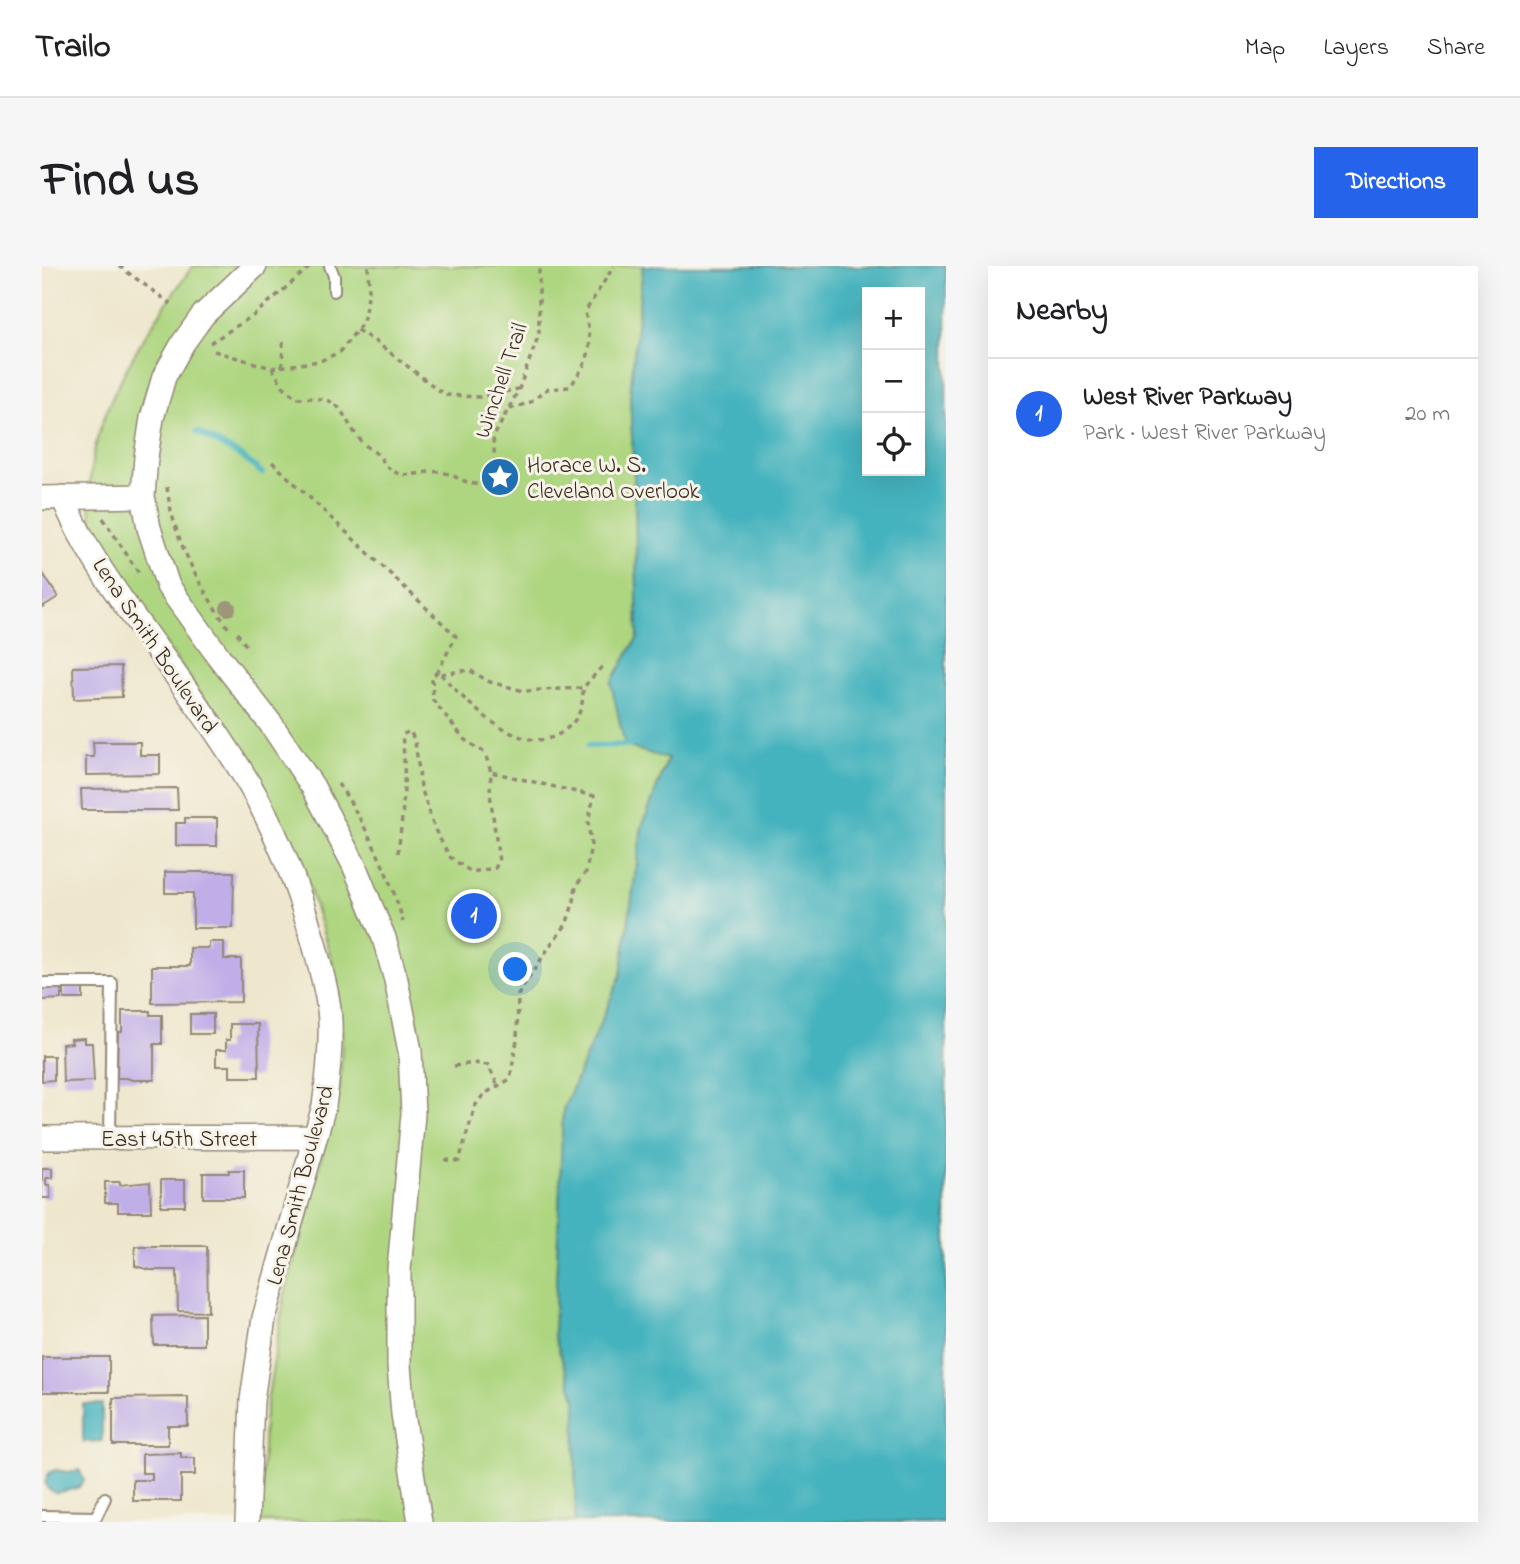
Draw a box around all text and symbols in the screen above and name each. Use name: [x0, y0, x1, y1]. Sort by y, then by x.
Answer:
text: Trailo: [35, 24, 111, 72]
text: Map: [1245, 31, 1285, 66]
text: Layers: [1323, 31, 1389, 66]
text: Share: [1427, 31, 1485, 66]
text: Find us: [42, 146, 199, 218]
button: Directions: [1314, 147, 1478, 218]
map controls: [862, 287, 925, 476]
button: +: [862, 287, 925, 350]
text: Nearby: [1016, 290, 1108, 334]
street label: Winchell Trail: [467, 319, 538, 443]
button: −: [862, 350, 925, 413]
text: West River Parkway: [1083, 379, 1292, 417]
text: 1: [1035, 398, 1043, 431]
text: 20 m: [1405, 398, 1450, 431]
button: locate: [862, 413, 925, 476]
text: Park · West River Parkway: [1083, 417, 1326, 450]
place label: Horace W. S. Cleveland Overlook: [527, 450, 700, 509]
place icon: Horace W. S. Cleveland Overlook: [479, 456, 521, 498]
street label: Lena Smith Boulevard: [83, 552, 225, 741]
pin: 1: [451, 890, 497, 942]
your location: [498, 952, 532, 986]
street label: Lena Smith Boulevard: [259, 1082, 344, 1289]
street label: East 45th Street: [101, 1124, 258, 1157]

